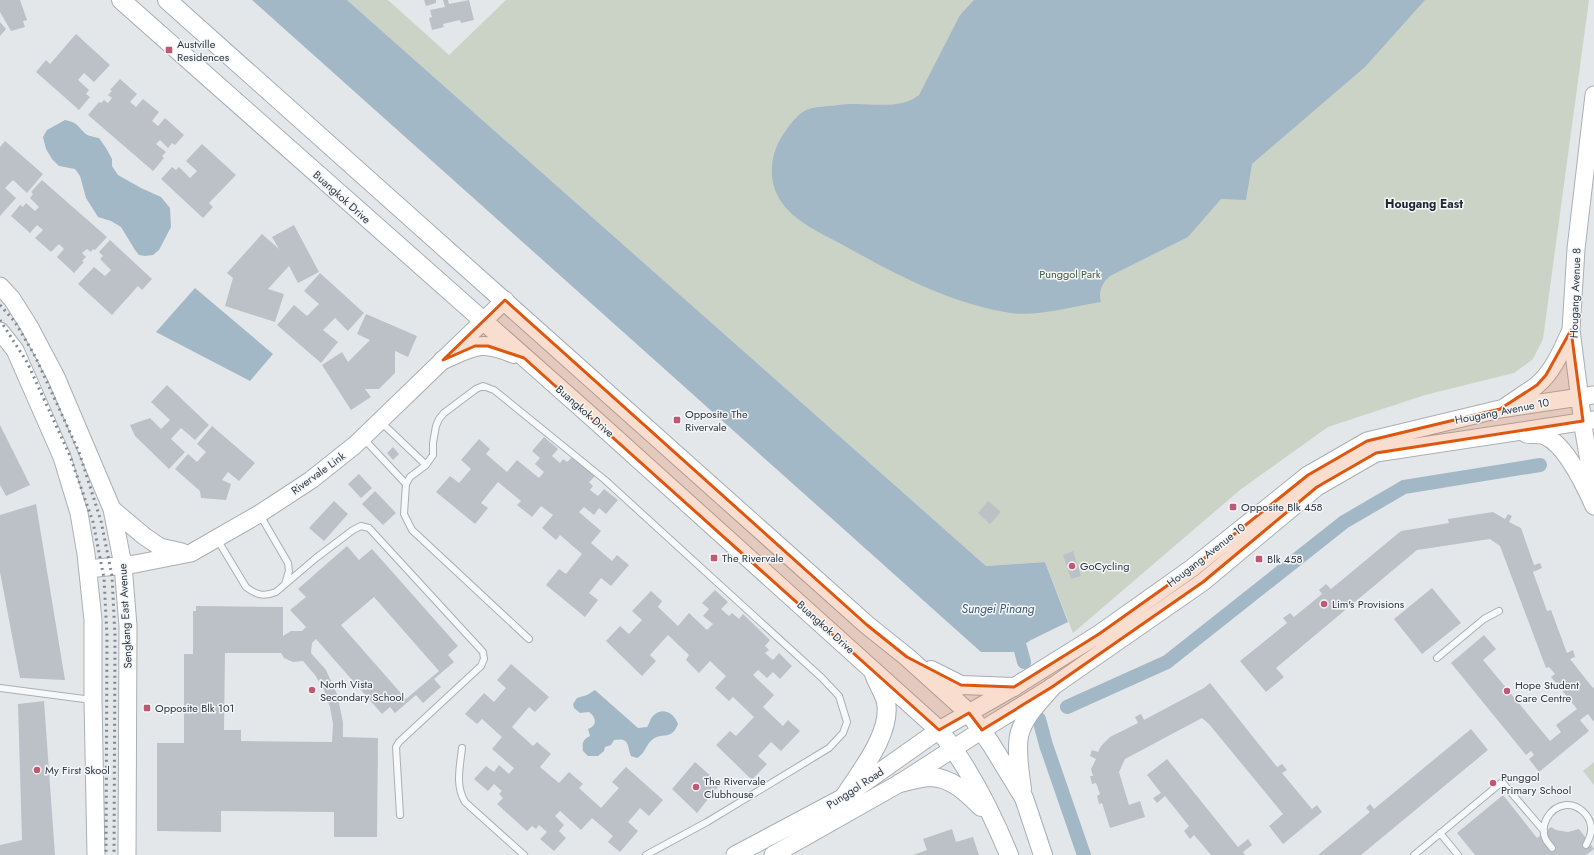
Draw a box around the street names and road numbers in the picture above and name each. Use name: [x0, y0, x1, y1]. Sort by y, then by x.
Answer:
street label: Buangkok Drive: [310, 167, 375, 227]
street label: Hougang Avenue 8: [1565, 248, 1585, 338]
street label: Buangkok Drive: [552, 381, 618, 441]
street label: Hougang Avenue 10: [1454, 394, 1551, 428]
street label: Rivervale Link: [288, 448, 349, 498]
street label: Hougang Avenue 10: [1163, 519, 1249, 591]
street label: Sengkang East Avenue: [114, 563, 136, 669]
street label: Buangkok Drive: [794, 597, 859, 657]
street label: Punggol Road: [823, 763, 887, 813]

